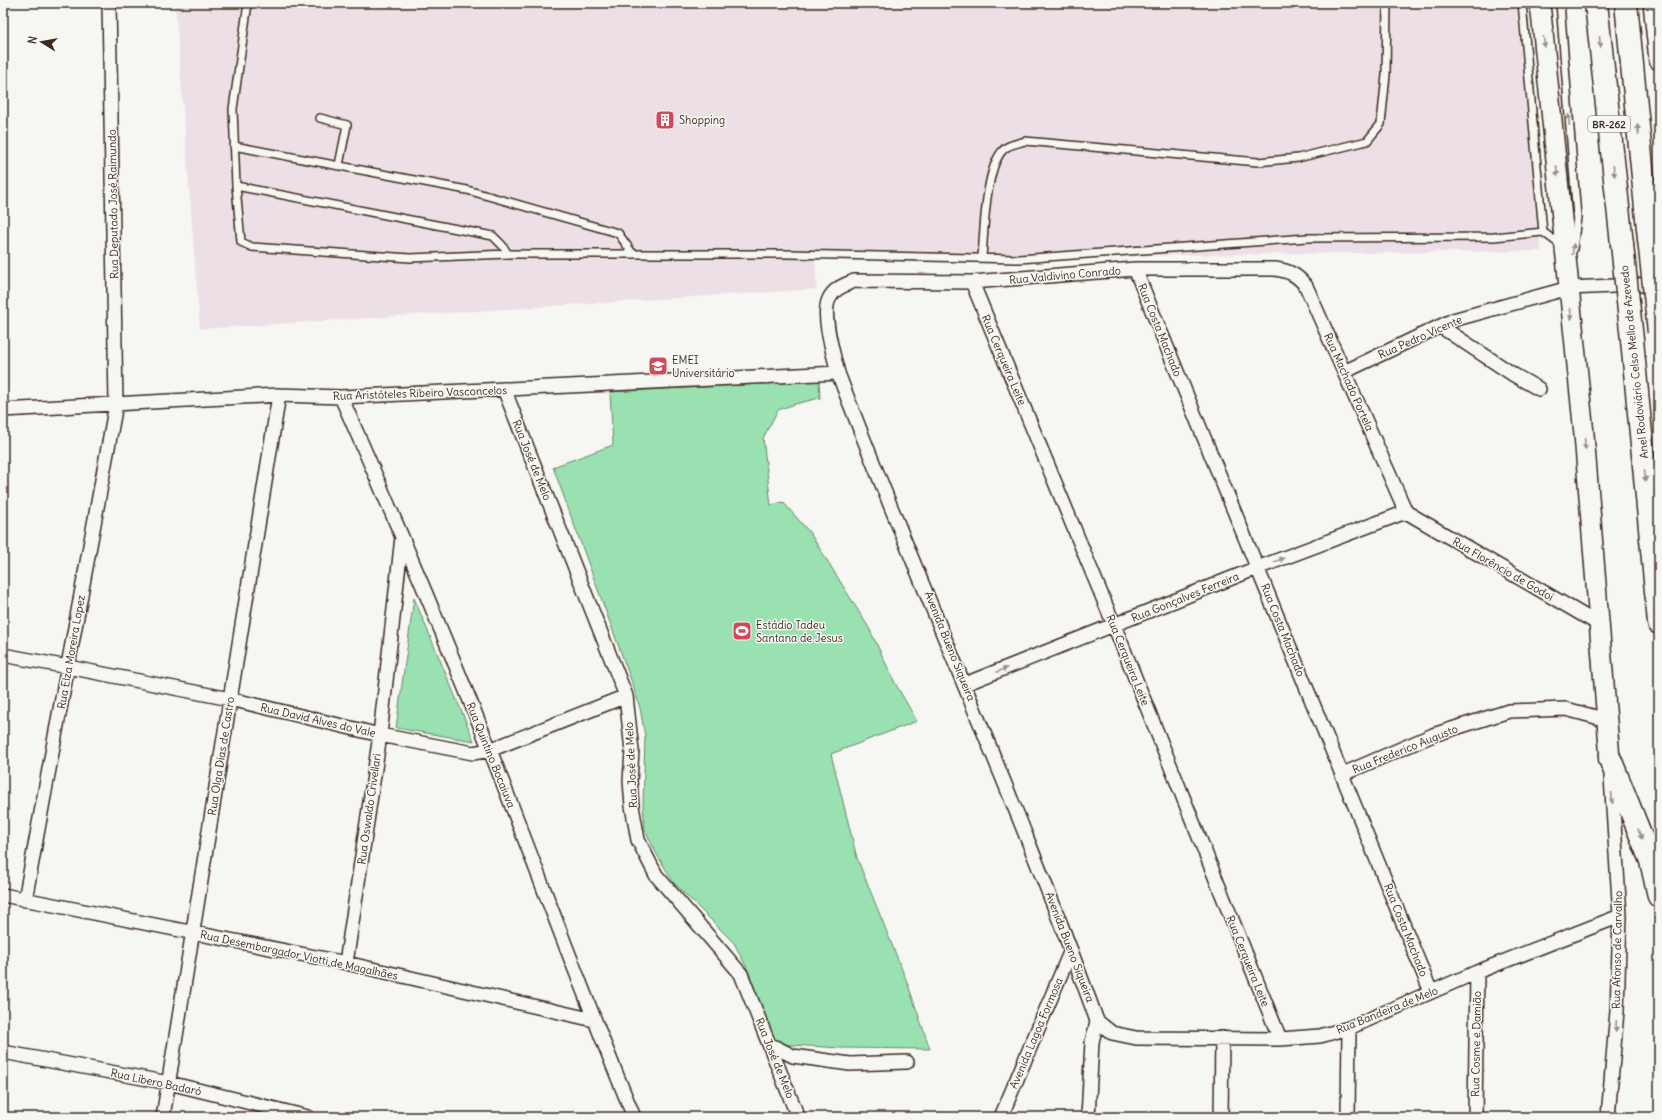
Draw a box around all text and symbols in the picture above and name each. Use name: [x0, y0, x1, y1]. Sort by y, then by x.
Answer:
north arrow: [22, 22, 62, 62]
text: N: [25, 35, 40, 45]
one-way arrow: [1541, 36, 1547, 48]
one-way arrow: [1597, 36, 1603, 48]
building icon: Shopping: [654, 109, 676, 131]
place label: Shopping: [679, 113, 725, 127]
one-way arrow: [1566, 114, 1573, 126]
road number: BR-262: [1588, 116, 1630, 132]
one-way arrow: [1635, 124, 1641, 136]
street label: Rua Deputado José Raimundo: [105, 129, 121, 279]
one-way arrow: [1554, 165, 1560, 177]
one-way arrow: [1611, 165, 1617, 177]
one-way arrow: [1570, 243, 1576, 255]
street label: Rua Valdivino Conrado: [1008, 263, 1122, 287]
street label: Anel Rodoviário Celso Mello de Azevedo: [1617, 265, 1651, 459]
street label: Rua Costa Machado: [1135, 281, 1185, 379]
one-way arrow: [1568, 308, 1575, 320]
street label: Rua Pedro Vicente: [1376, 312, 1464, 362]
street label: Rua Cerqueira Leite: [979, 313, 1029, 407]
street label: Rua Machado Portela: [1321, 331, 1377, 433]
place label: EMEI Universitário: [672, 353, 735, 380]
school or university icon: EMEI Universitário: [647, 355, 669, 377]
street label: Rua Aristóteles Ribeiro Vasconcelos: [333, 383, 507, 403]
street label: Rua José de Melo: [509, 418, 555, 502]
one-way arrow: [1581, 438, 1588, 450]
one-way arrow: [1641, 470, 1648, 482]
street label: Rua Florêncio de Godoi: [1450, 534, 1556, 604]
one-way arrow: [1273, 557, 1285, 563]
street label: Rua Gonçalves Ferreira: [1129, 569, 1241, 625]
street label: Rua Costa Machado: [1258, 581, 1308, 679]
street label: Avenida Bueno Siqueira: [922, 589, 978, 703]
street label: Rua Elza Moreira Lopez: [54, 594, 88, 710]
street label: Rua Cerqueira Leite: [1103, 612, 1153, 708]
place label: Estádio Tadeu Santana de Jesus: [756, 618, 843, 645]
sports icon: Estádio Tadeu Santana de Jesus: [731, 620, 753, 642]
one-way arrow: [996, 667, 1007, 673]
street label: Rua Olga Dias de Castro: [205, 696, 237, 816]
street label: Rua David Alves do Vale: [259, 700, 377, 740]
street label: Rua Quintino Bocaiuva: [463, 700, 519, 810]
street label: Rua Frederico Augusto: [1350, 721, 1460, 777]
street label: Rua José de Melo: [622, 722, 640, 808]
street label: Rua Oswaldo Crivellari: [354, 753, 384, 865]
one-way arrow: [1609, 792, 1616, 804]
one-way arrow: [1637, 829, 1643, 841]
street label: Rua Costa Machado: [1381, 881, 1431, 979]
street label: Avenida Bueno Siqueira: [1042, 890, 1098, 1004]
street label: Rua Afonso de Carvalho: [1609, 891, 1625, 1009]
street label: Rua Cerqueira Leite: [1223, 913, 1273, 1009]
street label: Rua Desembargador Viotti de Magalhães: [199, 927, 399, 983]
street label: Avenida Lagoa Formosa: [1006, 975, 1066, 1091]
street label: Rua Bandeira de Melo: [1334, 983, 1440, 1037]
street label: Rua Cosme e Damião: [1468, 991, 1484, 1097]
street label: Rua José de Melo: [752, 1016, 798, 1100]
one-way arrow: [1612, 1020, 1619, 1032]
street label: Rua Líbero Badaró: [109, 1066, 203, 1098]

